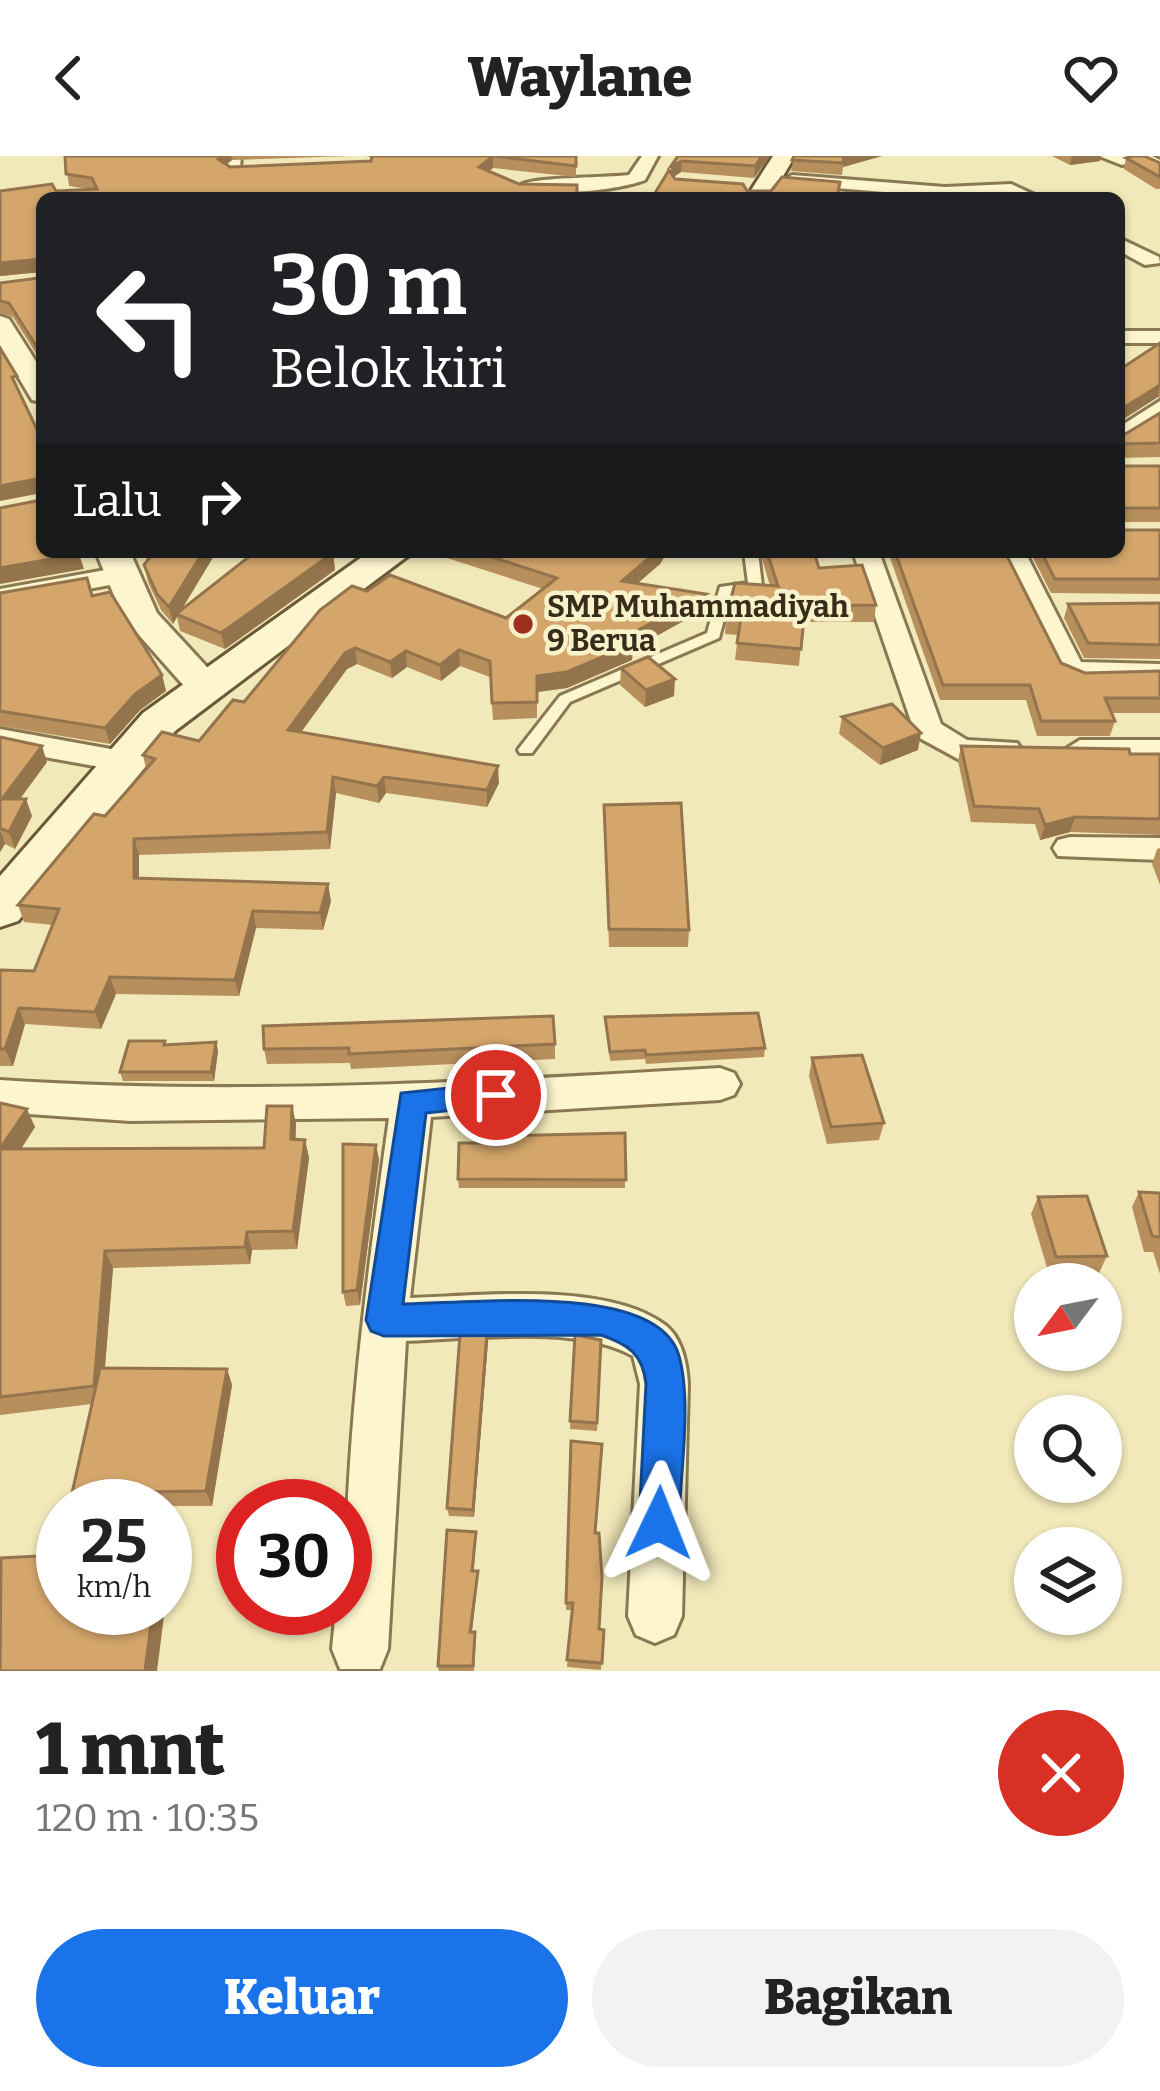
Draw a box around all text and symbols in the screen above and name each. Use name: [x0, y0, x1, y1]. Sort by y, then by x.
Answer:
icon: back: [36, 45, 102, 111]
icon: heart: [1058, 45, 1124, 111]
text: Waylane: [468, 46, 692, 110]
text: 30 m: [270, 235, 467, 336]
icon: left: [72, 240, 228, 396]
text: Belok kiri: [270, 337, 507, 401]
icon: right: [186, 468, 252, 534]
text: Lalu: [72, 474, 162, 528]
place label: SMP Muhammadiyah 9 Berua: [547, 589, 849, 659]
marker: SMP Muhammadiyah 9 Berua: [510, 611, 536, 637]
pin: [445, 1044, 547, 1146]
icon: arrive: [463, 1062, 529, 1128]
north arrow: [1014, 1263, 1122, 1371]
map controls: [1014, 1263, 1122, 1635]
button: search: [1014, 1395, 1122, 1503]
position arrow: [596, 1460, 722, 1586]
speed limit sign: 30: [216, 1479, 372, 1635]
text: 25: [81, 1506, 147, 1578]
button: layers: [1014, 1527, 1122, 1635]
text: km/h: [77, 1569, 151, 1605]
text: 1 mnt: [36, 1707, 225, 1793]
button: close: [998, 1710, 1124, 1836]
text: 120 m · 10:35: [36, 1795, 259, 1841]
button: Keluar: [36, 1929, 568, 2067]
button: Bagikan: [592, 1929, 1124, 2067]

